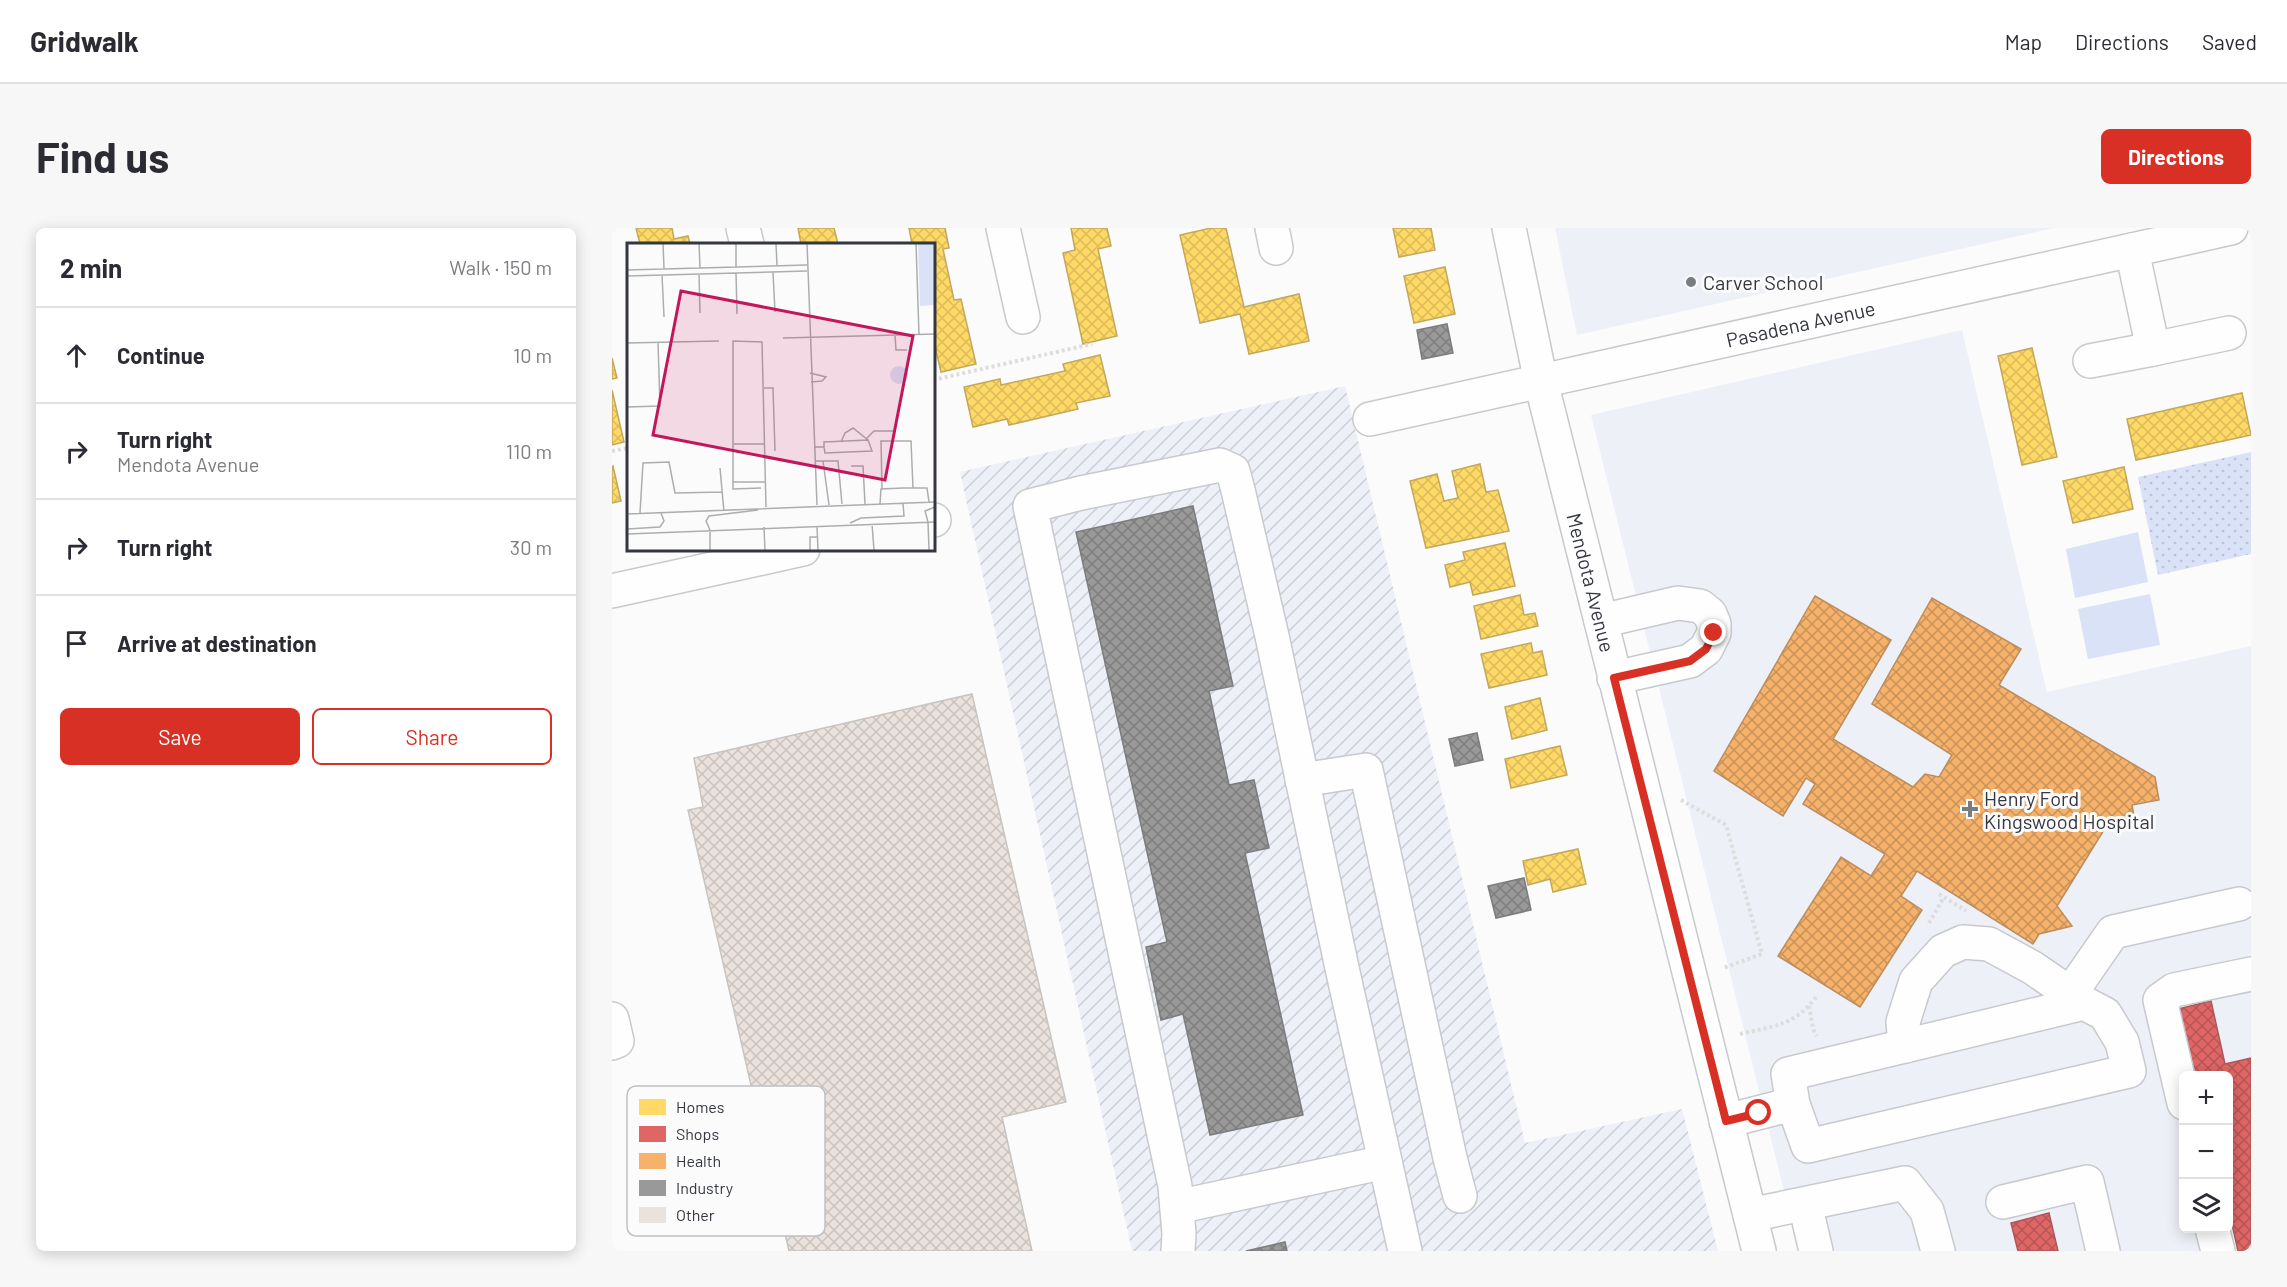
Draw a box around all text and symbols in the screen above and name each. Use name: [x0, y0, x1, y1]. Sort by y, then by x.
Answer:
text: Gridwalk: [30, 24, 139, 58]
text: Map: [2005, 29, 2042, 54]
text: Directions: [2075, 29, 2169, 54]
text: Saved: [2202, 29, 2257, 54]
button: Directions: [2101, 129, 2251, 184]
text: Find us: [36, 131, 169, 181]
inset map: [627, 243, 934, 550]
text: 2 min: [60, 252, 122, 283]
text: Walk · 150 m: [449, 255, 552, 279]
place label: Carver School: [1703, 270, 1823, 294]
marker: Carver School: [1684, 275, 1698, 289]
street label: Pasadena Avenue: [1724, 295, 1877, 352]
icon: ahead: [60, 339, 93, 372]
text: Continue: [117, 342, 205, 368]
text: 10 m: [513, 343, 552, 367]
text: Turn right: [117, 426, 212, 452]
icon: right: [60, 435, 93, 468]
text: 110 m: [506, 439, 552, 463]
text: Mendota Avenue: [117, 452, 259, 476]
street label: Mendota Avenue: [1562, 510, 1620, 655]
icon: right: [60, 531, 93, 564]
text: Turn right: [117, 534, 212, 560]
text: 30 m: [510, 535, 552, 559]
route end: [1700, 619, 1726, 645]
icon: arrive: [60, 627, 93, 660]
text: Arrive at destination: [117, 630, 316, 656]
button: Save: [60, 708, 300, 765]
button: Share: [312, 708, 552, 765]
place label: Henry Ford Kingswood Hospital: [1984, 786, 2154, 833]
marker: Henry Ford Kingswood Hospital: [1961, 800, 1979, 818]
map controls: [2179, 1071, 2233, 1233]
button: +: [2179, 1071, 2233, 1125]
legend: [627, 1086, 825, 1236]
text: Homes: [676, 1097, 724, 1116]
route start: [1745, 1099, 1771, 1125]
text: Shops: [676, 1124, 719, 1143]
button: −: [2179, 1125, 2233, 1179]
text: Health: [676, 1151, 721, 1170]
text: Industry: [676, 1178, 734, 1197]
button: layers: [2179, 1179, 2233, 1233]
text: Other: [676, 1205, 715, 1224]

